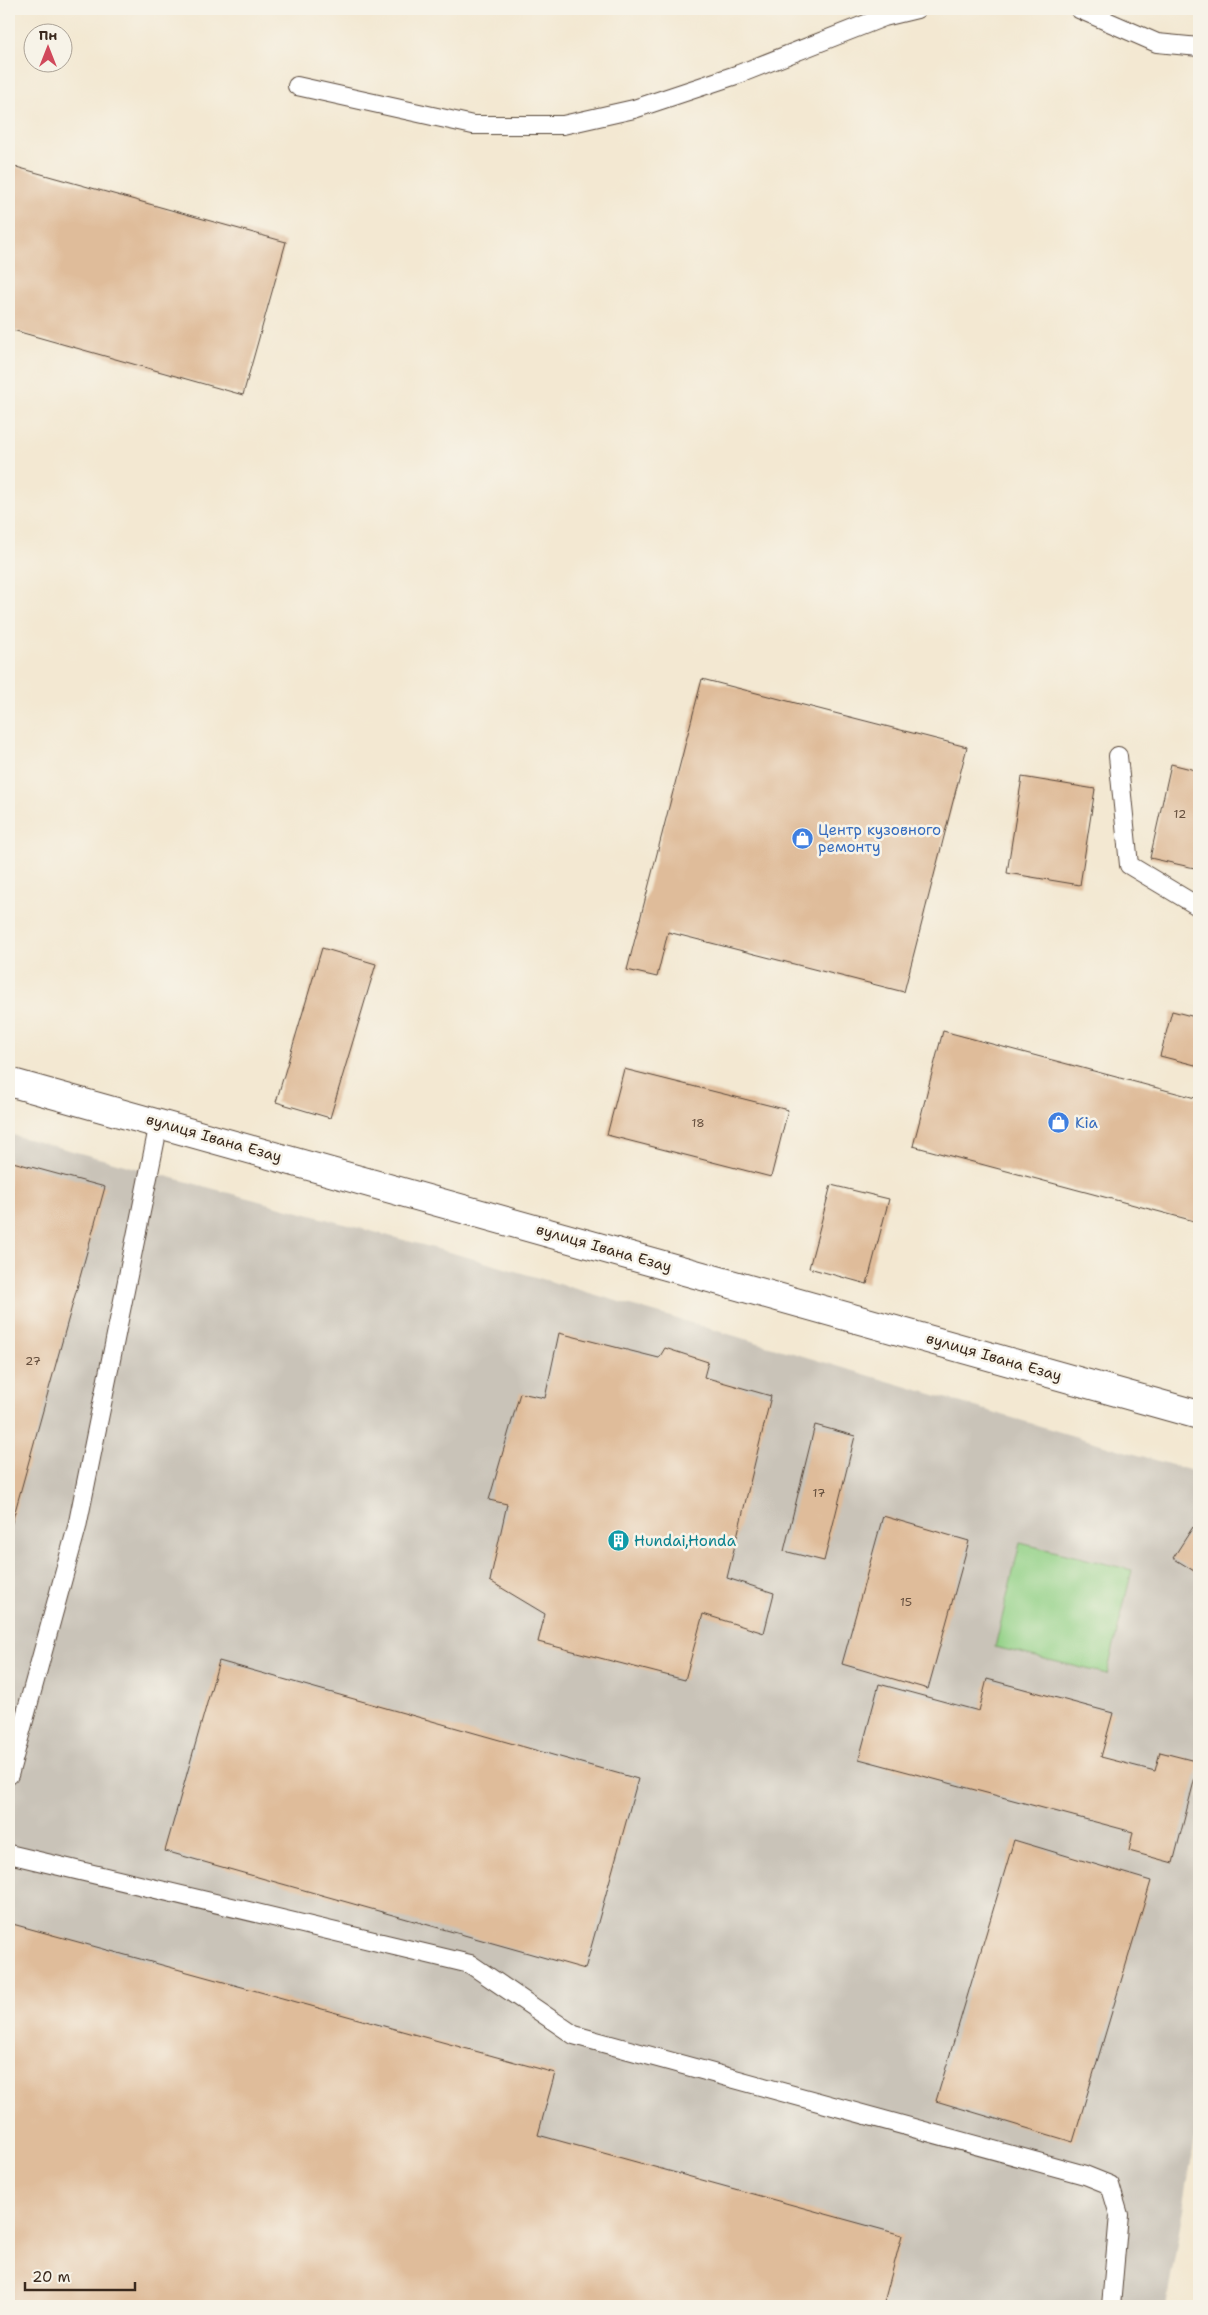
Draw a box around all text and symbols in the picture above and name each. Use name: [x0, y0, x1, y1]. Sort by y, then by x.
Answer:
north arrow: [22, 22, 72, 72]
text: Пн: [39, 26, 57, 44]
house number: 12: [1174, 806, 1186, 822]
place label: Центр кузовного ремонту: [818, 820, 941, 857]
shop icon: Центр кузовного ремонту: [790, 827, 814, 851]
street label: вулиця Івана Езау: [144, 1109, 284, 1167]
shop icon: Kia: [1047, 1111, 1071, 1135]
place label: Kia: [1075, 1113, 1098, 1133]
house number: 18: [691, 1115, 705, 1131]
street label: вулиця Івана Езау: [534, 1219, 674, 1277]
street label: вулиця Івана Езау: [924, 1328, 1064, 1386]
house number: 27: [25, 1353, 41, 1369]
house number: 17: [813, 1485, 825, 1501]
building icon: Hundai,Honda: [606, 1529, 630, 1553]
place label: Hundai,Honda: [634, 1531, 737, 1551]
house number: 15: [900, 1594, 912, 1610]
scale bar: [25, 2260, 135, 2292]
text: 20 m: [32, 2267, 71, 2287]

